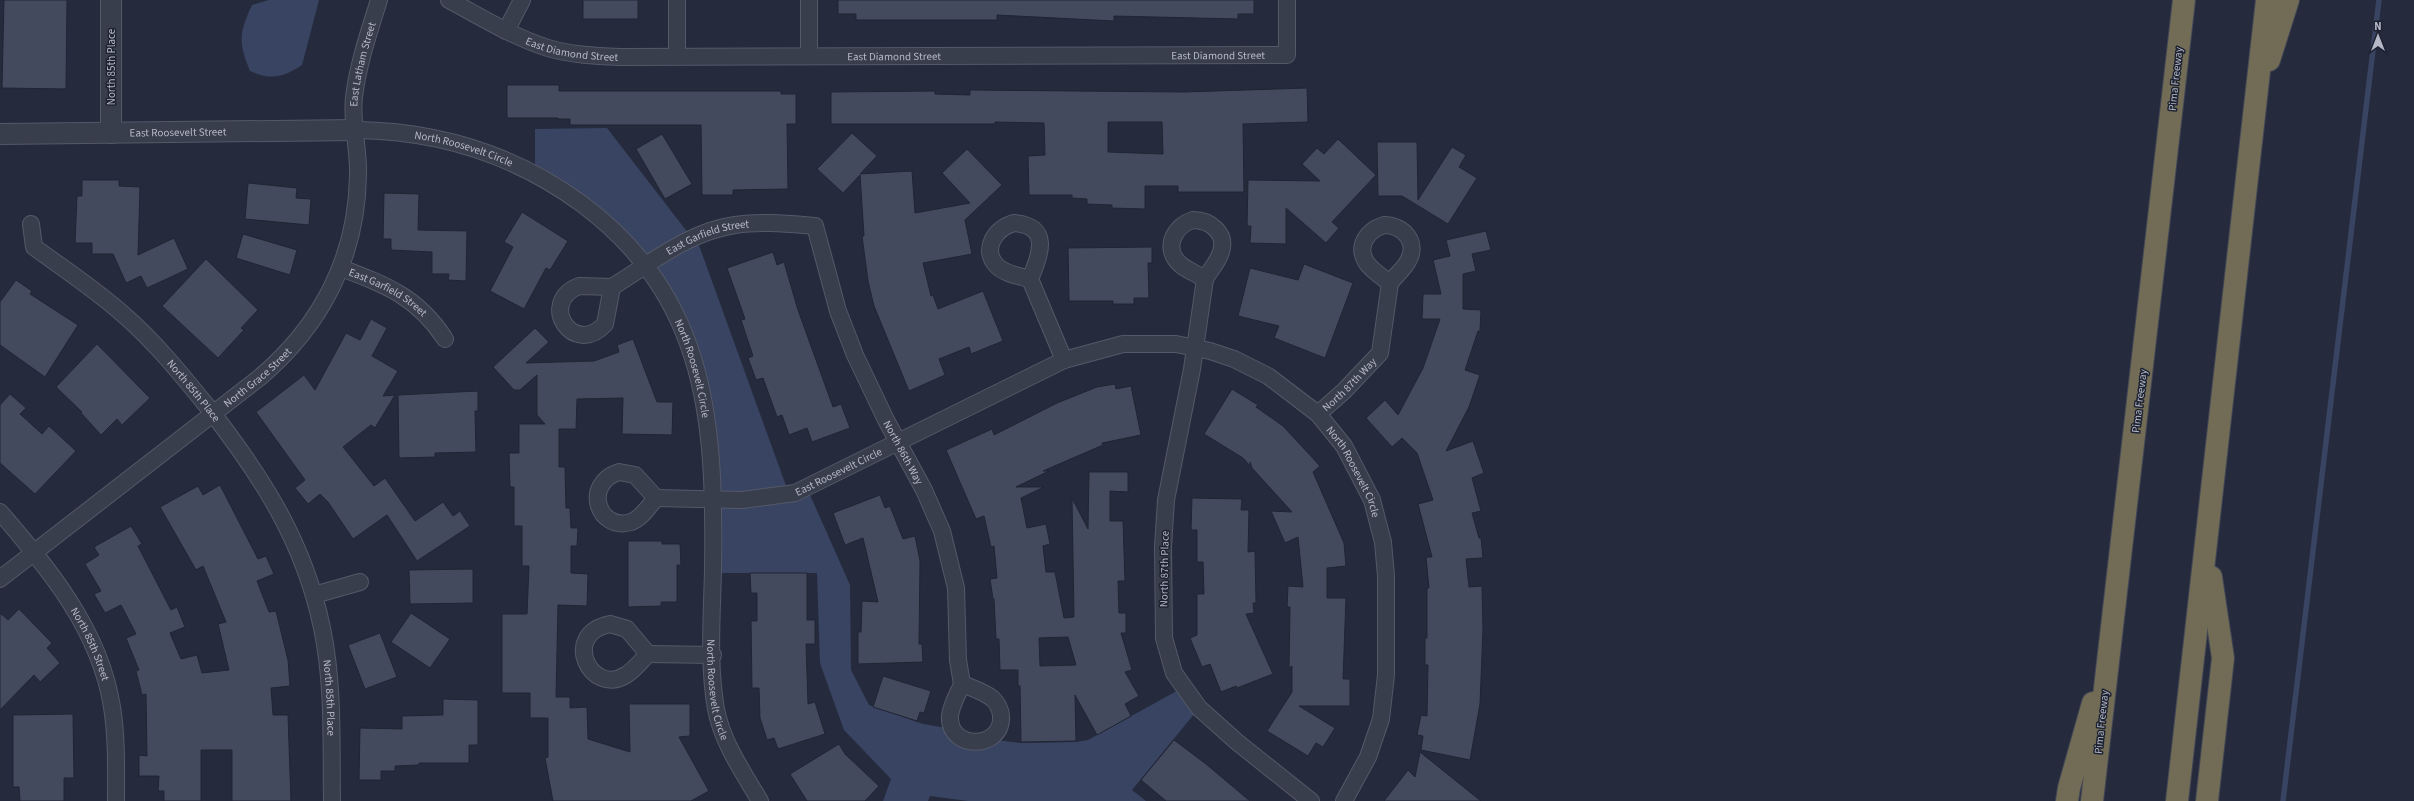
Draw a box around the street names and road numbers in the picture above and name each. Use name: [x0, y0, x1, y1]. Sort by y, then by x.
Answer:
street label: East Latham Street: [346, 20, 380, 107]
street label: North 85th Place: [104, 28, 119, 105]
street label: East Diamond Street: [523, 34, 619, 65]
street label: Pima Freeway: [2165, 46, 2186, 112]
street label: East Diamond Street: [1171, 48, 1265, 63]
street label: East Diamond Street: [847, 49, 941, 64]
street label: East Roosevelt Street: [130, 124, 227, 141]
street label: North Roosevelt Circle: [413, 128, 516, 171]
street label: East Garfield Street: [663, 216, 750, 259]
street label: East Garfield Street: [347, 265, 430, 320]
street label: North Roosevelt Circle: [671, 317, 713, 419]
street label: North Grace Street: [221, 344, 295, 411]
street label: North 87th Way: [1319, 354, 1380, 415]
street label: North 85th Place: [163, 356, 224, 426]
street label: Pima Freeway: [2128, 368, 2151, 434]
street label: North 86th Way: [880, 418, 927, 487]
street label: North Roosevelt Circle: [1323, 423, 1383, 520]
street label: East Roosevelt Circle: [793, 444, 885, 500]
street label: North 87th Place: [1156, 530, 1173, 607]
street label: North 85th Street: [67, 605, 113, 683]
street label: North Roosevelt Circle: [703, 639, 732, 743]
street label: North 85th Place: [319, 659, 339, 737]
street label: Pima Freeway: [2091, 689, 2112, 755]

